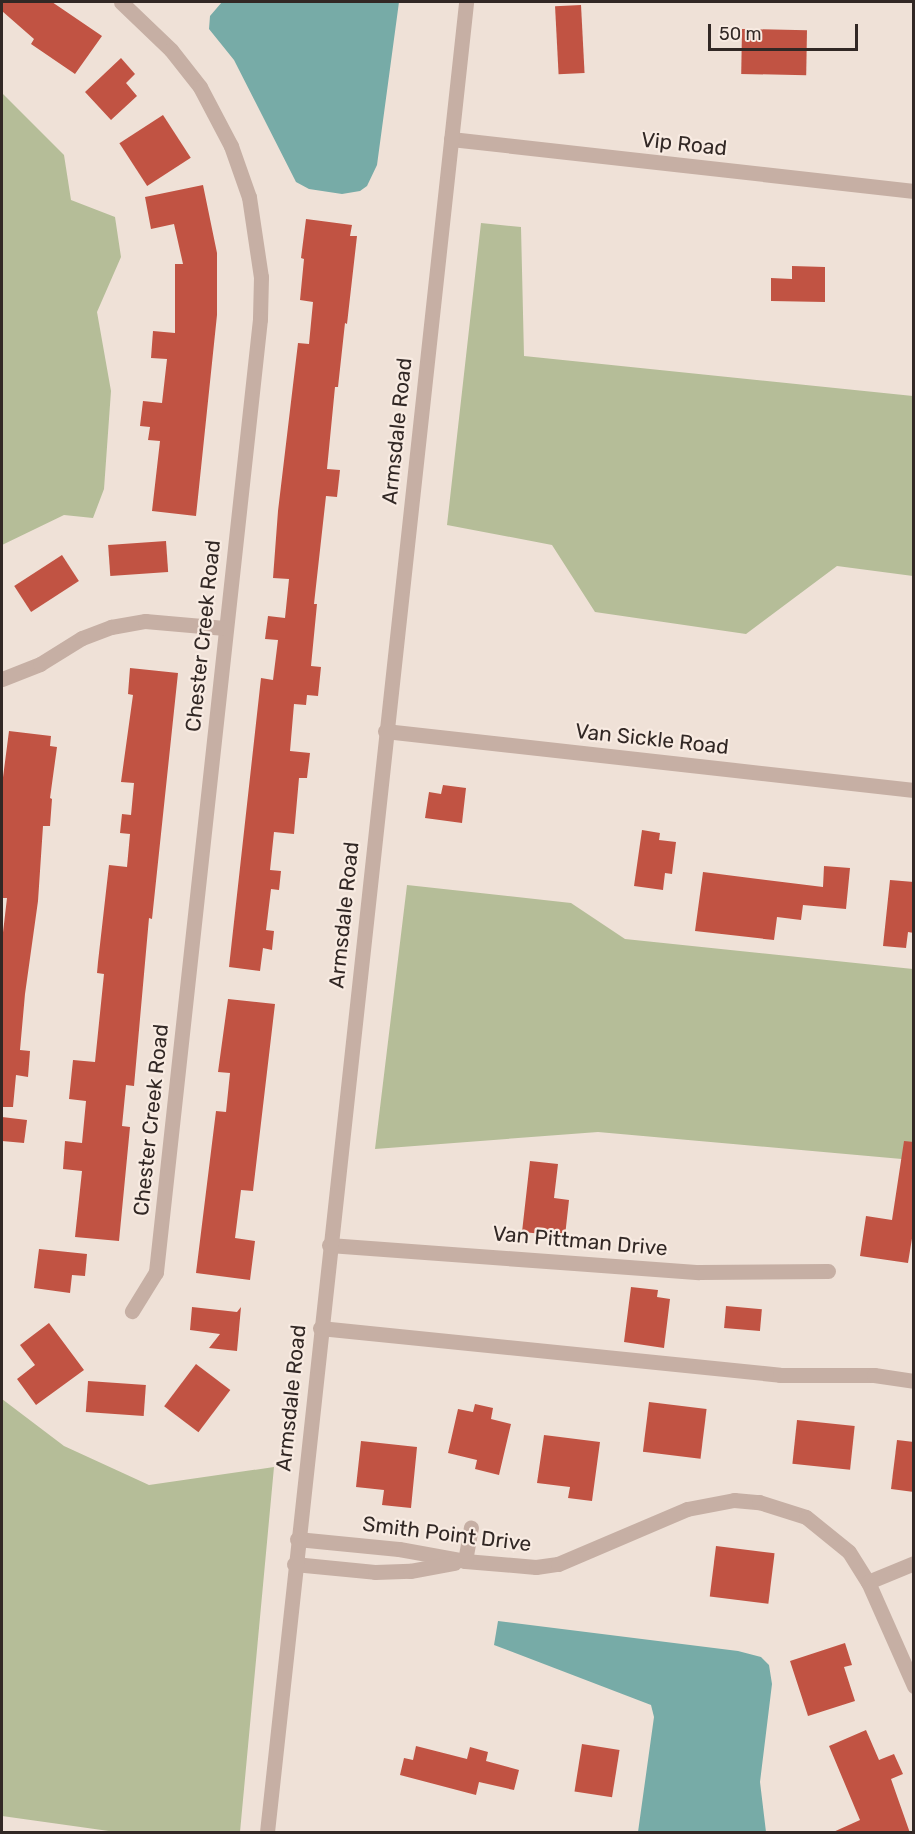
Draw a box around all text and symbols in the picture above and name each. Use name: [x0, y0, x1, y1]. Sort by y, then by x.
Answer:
scale bar: [711, 12, 861, 50]
text: 50 m: [719, 23, 762, 45]
street label: Vip Road: [640, 127, 728, 161]
street label: Armsdale Road: [377, 356, 417, 506]
street label: Chester Creek Road: [180, 539, 226, 733]
street label: Van Sickle Road: [574, 718, 730, 760]
street label: Armsdale Road: [324, 840, 364, 990]
street label: Chester Creek Road: [128, 1023, 174, 1217]
street label: Van Pittman Drive: [491, 1221, 669, 1261]
street label: Armsdale Road: [271, 1323, 311, 1473]
street label: Smith Point Drive: [361, 1511, 533, 1557]

